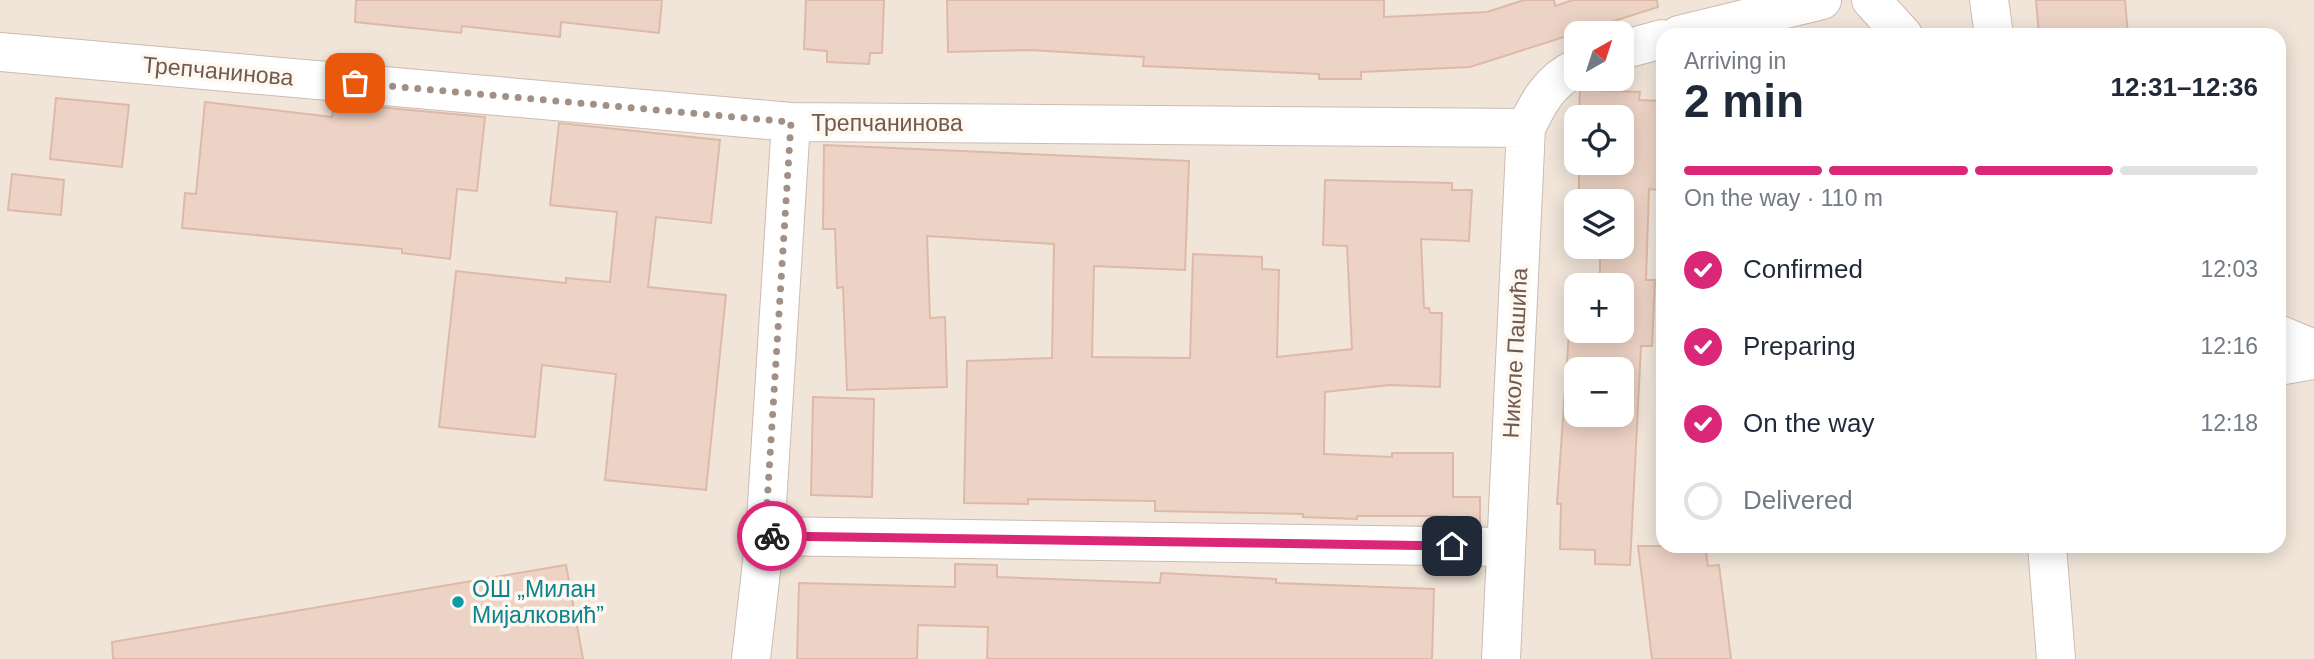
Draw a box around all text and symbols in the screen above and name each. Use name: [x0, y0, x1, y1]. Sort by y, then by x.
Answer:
north arrow: [1564, 21, 1634, 91]
map controls: [1564, 21, 1634, 427]
text: Arriving in: [1684, 48, 1786, 74]
street label: Трепчанинова: [141, 51, 295, 91]
pin: [325, 53, 385, 113]
icon: bag: [336, 64, 374, 102]
text: 12:31–12:36: [2111, 72, 2258, 102]
text: 2 min: [1684, 75, 1804, 127]
button: locate: [1564, 105, 1634, 175]
street label: Трепчанинова: [811, 110, 963, 136]
text: On the way · 110 m: [1684, 185, 1883, 211]
button: layers: [1564, 189, 1634, 259]
icon: check: [1684, 251, 1722, 289]
text: Confirmed: [1743, 254, 1863, 284]
text: 12:03: [2200, 256, 2258, 282]
street label: Николе Пашића: [1498, 267, 1532, 439]
button: +: [1564, 273, 1634, 343]
icon: check: [1684, 328, 1722, 366]
text: Preparing: [1743, 331, 1856, 361]
text: 12:16: [2200, 333, 2258, 359]
button: −: [1564, 357, 1634, 427]
icon: check: [1684, 405, 1722, 443]
text: On the way: [1743, 408, 1875, 438]
text: 12:18: [2200, 410, 2258, 436]
text: Delivered: [1743, 485, 1853, 515]
courier: [737, 501, 807, 571]
pin: [1422, 516, 1482, 576]
icon: bike: [753, 517, 791, 555]
icon: home: [1433, 527, 1471, 565]
place label: ОШ „Милан Мијалковић”: [472, 576, 604, 628]
marker: ОШ „Милан Мијалковић”: [450, 594, 466, 610]

